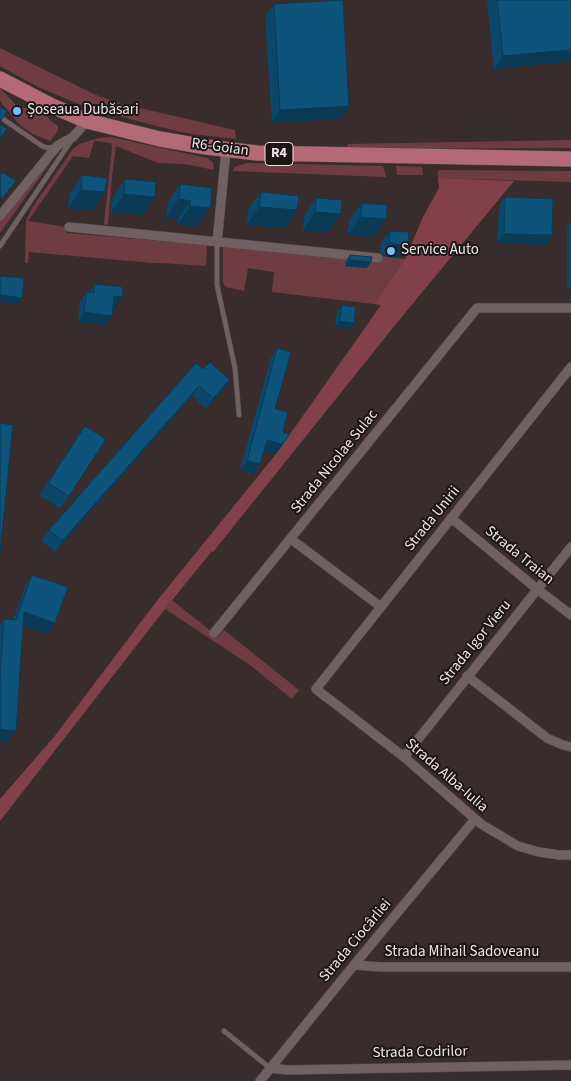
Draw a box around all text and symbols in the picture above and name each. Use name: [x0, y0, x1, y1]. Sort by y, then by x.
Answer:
place label: Șoseaua Dubăsari: [27, 102, 139, 120]
marker: Șoseaua Dubăsari: [11, 105, 23, 117]
street label: R6-Goian: [190, 135, 250, 161]
road number: R4: [265, 142, 293, 166]
place label: Service Auto: [401, 242, 479, 260]
marker: Service Auto: [385, 245, 397, 257]
street label: Strada Nicolae Sulac: [288, 406, 382, 518]
street label: Strada Unirii: [401, 483, 465, 555]
street label: Strada Traian: [481, 523, 557, 589]
street label: Strada Igor Vieru: [436, 597, 516, 689]
street label: Strada Alba-Iulia: [401, 735, 491, 817]
street label: Strada Ciocârliei: [316, 896, 396, 986]
street label: Strada Mihail Sadoveanu: [385, 944, 539, 962]
street label: Strada Codrilor: [372, 1043, 468, 1063]

